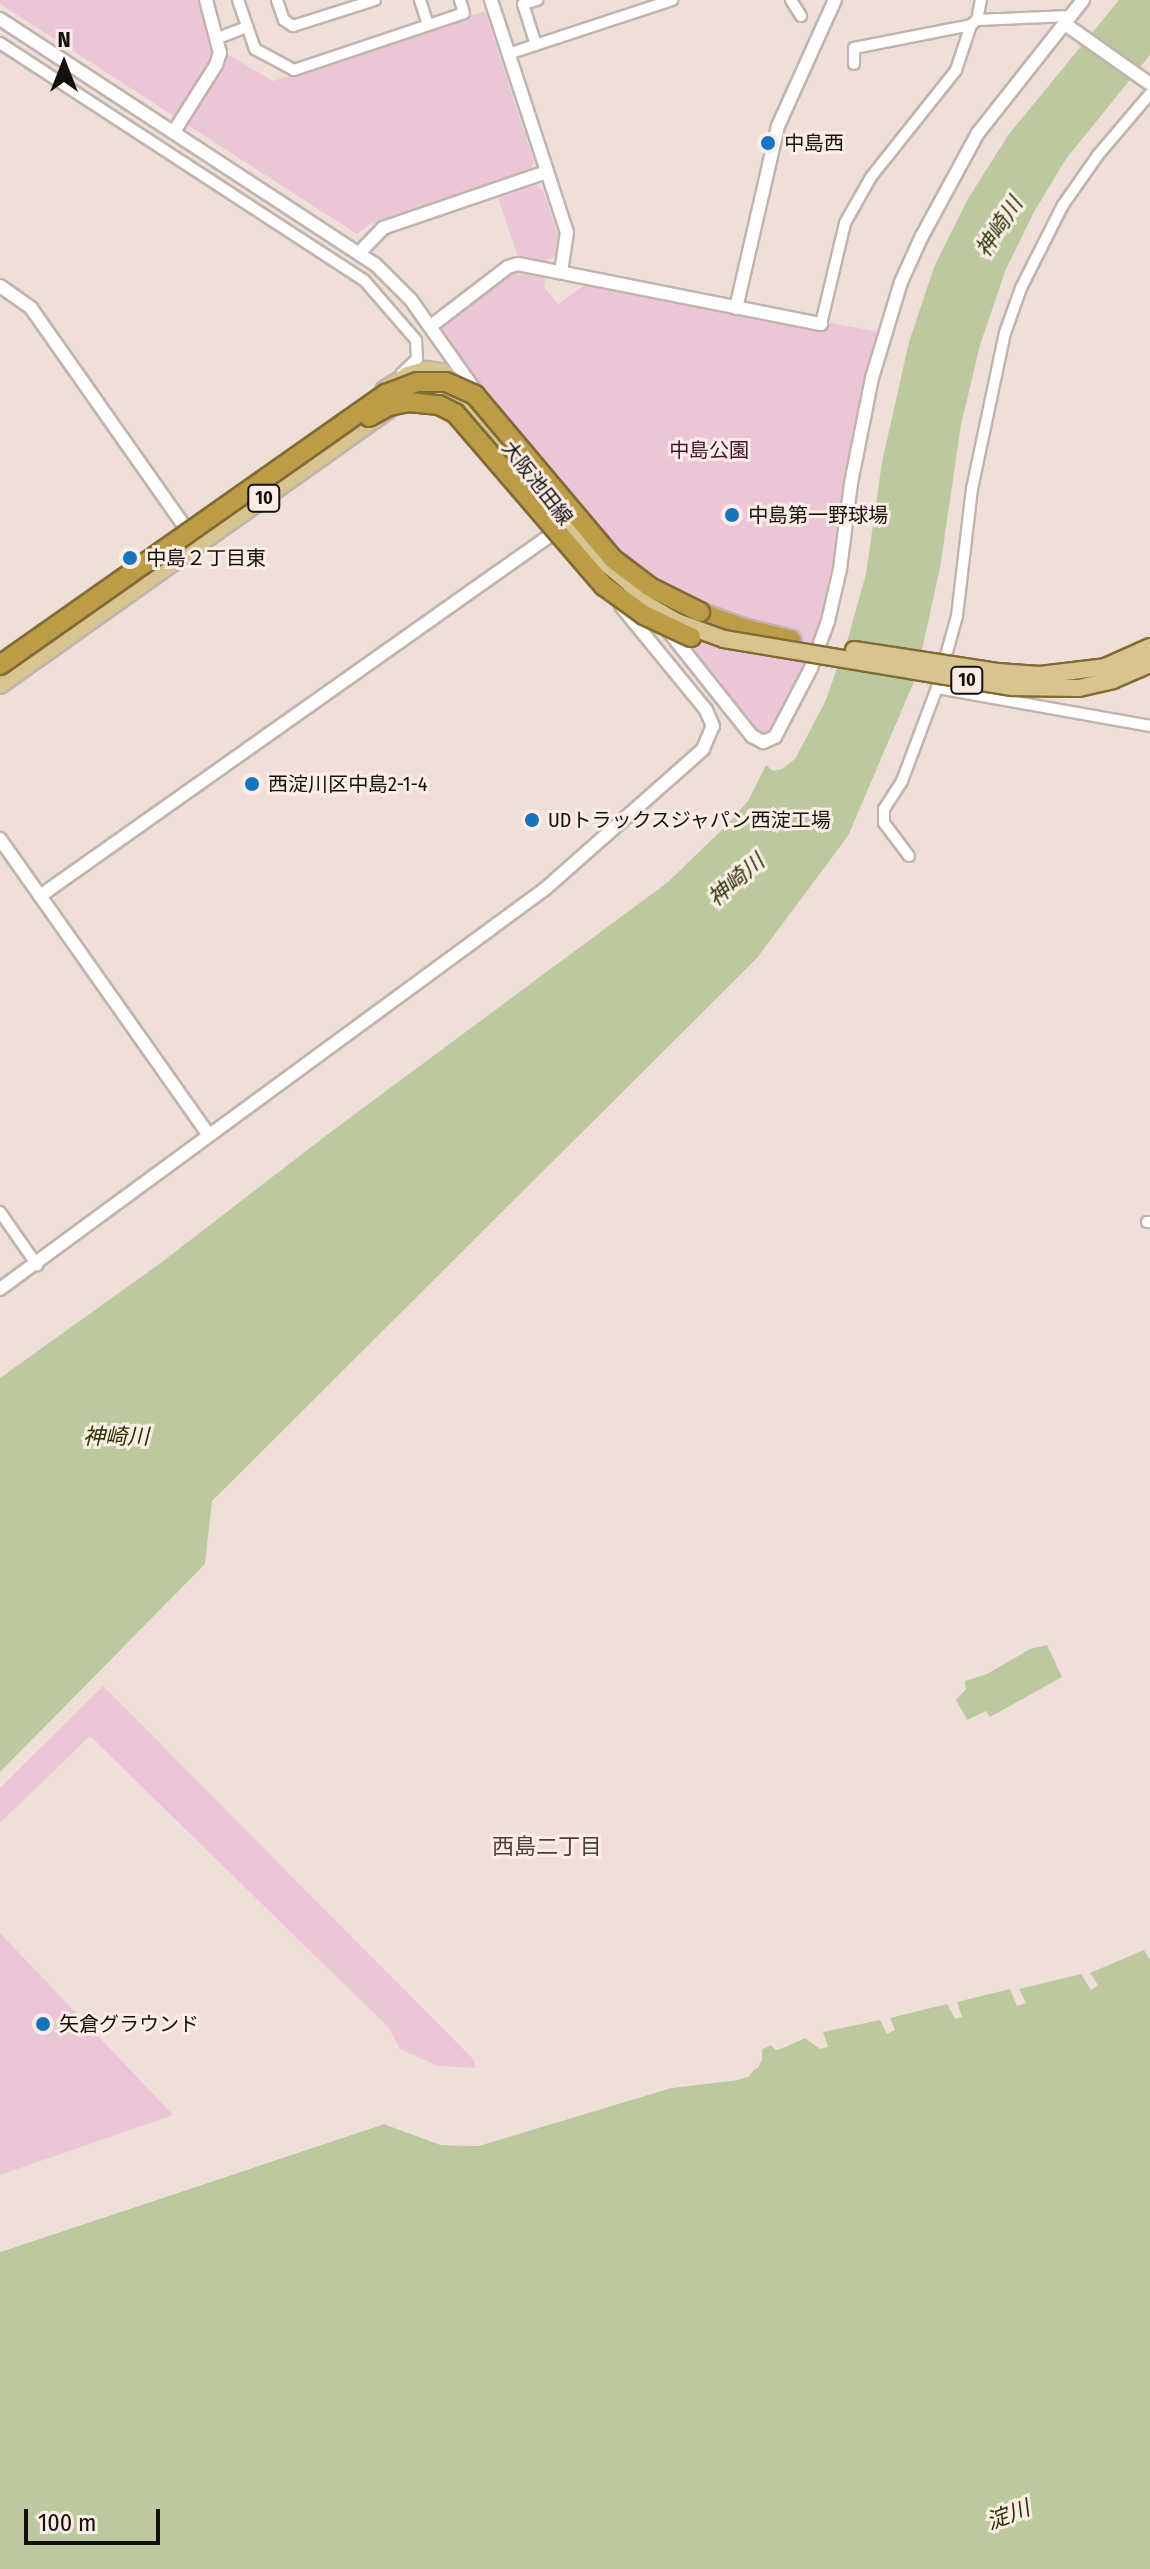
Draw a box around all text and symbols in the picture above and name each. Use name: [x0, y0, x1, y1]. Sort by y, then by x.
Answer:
north arrow: [24, 24, 104, 104]
text: N: [57, 26, 71, 53]
place label: 中島西: [784, 131, 844, 155]
marker: 中島西: [759, 134, 777, 152]
water label: 神崎川: [970, 192, 1028, 262]
street label: 大阪池田線: [497, 436, 577, 530]
park label: 中島公園: [669, 438, 749, 462]
road number: 10: [246, 484, 282, 512]
place label: 中島第一野球場: [748, 503, 888, 527]
marker: 中島第一野球場: [723, 506, 741, 524]
place label: 中島２丁目東: [146, 546, 266, 570]
marker: 中島２丁目東: [121, 549, 139, 567]
road number: 10: [949, 666, 985, 694]
place label: 西淀川区中島2-1-4: [268, 772, 427, 796]
marker: 西淀川区中島2-1-4: [243, 775, 261, 793]
place label: UDトラックスジャパン西淀工場: [548, 808, 831, 832]
marker: UDトラックスジャパン西淀工場: [523, 811, 541, 829]
water label: 神崎川: [702, 848, 770, 912]
water label: 神崎川: [83, 1424, 149, 1450]
district label: 西島二丁目: [492, 1834, 602, 1860]
place label: 矢倉グラウンド: [59, 2012, 199, 2036]
marker: 矢倉グラウンド: [34, 2015, 52, 2033]
scale bar: [28, 2493, 164, 2543]
water label: 淀川: [983, 2495, 1033, 2535]
text: 100 m: [38, 2509, 96, 2537]

